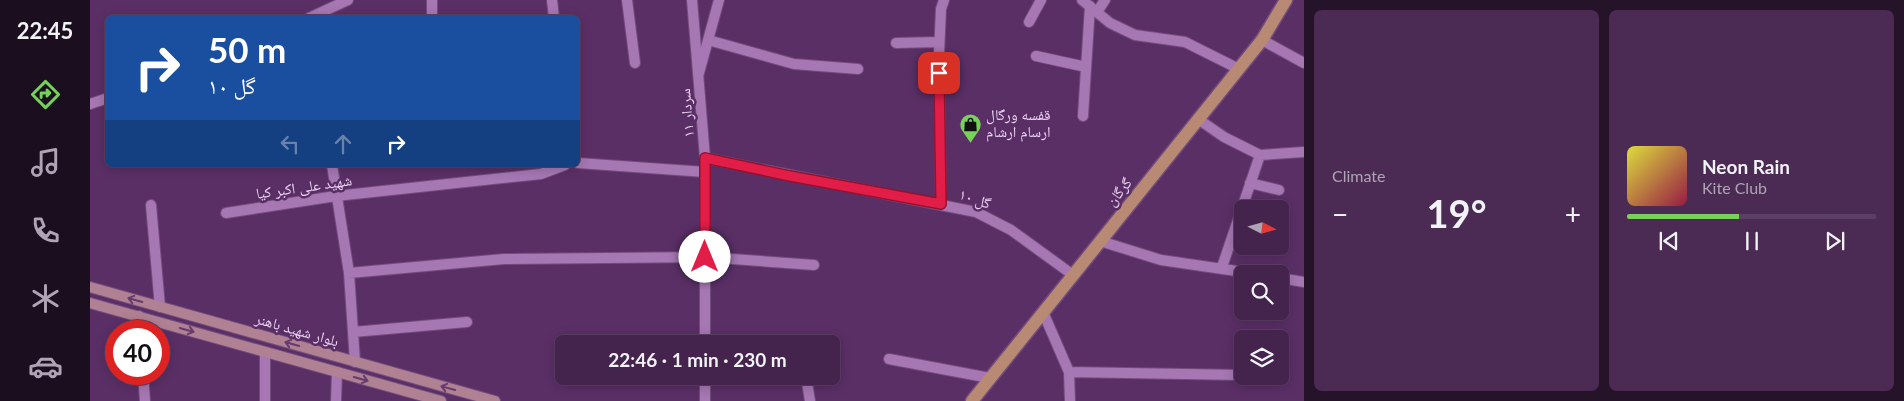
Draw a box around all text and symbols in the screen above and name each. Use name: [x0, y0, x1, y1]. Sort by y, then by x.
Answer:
text: 22:45: [17, 17, 73, 44]
text: 50 m: [208, 28, 286, 70]
icon: right: [125, 35, 190, 100]
pin: [918, 52, 960, 94]
icon: arrive: [925, 59, 953, 87]
text: گل ۱۰: [208, 72, 256, 99]
icon: directions: [28, 77, 63, 112]
street label: سردار ۱۱: [675, 88, 698, 138]
place label: قفسه ورگال ارسام ارشام: [986, 105, 1051, 142]
shop icon: قفسه ورگال ارسام ارشام: [958, 112, 982, 143]
icon: left: [276, 130, 304, 158]
icon: ahead: [329, 130, 357, 158]
icon: right: [382, 130, 410, 158]
icon: music: [28, 145, 63, 180]
text: Neon Rain: [1702, 155, 1790, 178]
text: Climate: [1332, 166, 1385, 185]
street label: شهید علی اکبر کیا: [255, 170, 353, 204]
street label: گرگان: [1101, 173, 1137, 210]
text: Kite Club: [1702, 178, 1767, 197]
street label: گل ۱۰: [956, 184, 994, 214]
text: 19°: [1427, 190, 1486, 236]
text: −: [1332, 197, 1348, 231]
text: +: [1565, 197, 1581, 231]
north arrow: [1234, 200, 1289, 255]
map controls: [1234, 200, 1289, 385]
icon: phone: [28, 213, 63, 248]
icon: previous: [1655, 227, 1683, 255]
icon: pause: [1738, 227, 1766, 255]
icon: next: [1821, 227, 1849, 255]
position arrow: [678, 230, 730, 282]
button: search: [1234, 265, 1289, 320]
icon: climate: [28, 281, 63, 316]
one-way arrow: [128, 295, 144, 304]
street label: بلوار شهید باهنر: [252, 308, 341, 350]
speed limit sign: 40: [105, 320, 170, 385]
one-way arrow: [179, 326, 195, 335]
button: layers: [1234, 330, 1289, 385]
one-way arrow: [284, 339, 300, 349]
text: 22:46 · 1 min · 230 m: [608, 348, 787, 371]
icon: car: [28, 349, 63, 384]
one-way arrow: [352, 374, 368, 384]
one-way arrow: [441, 383, 457, 392]

